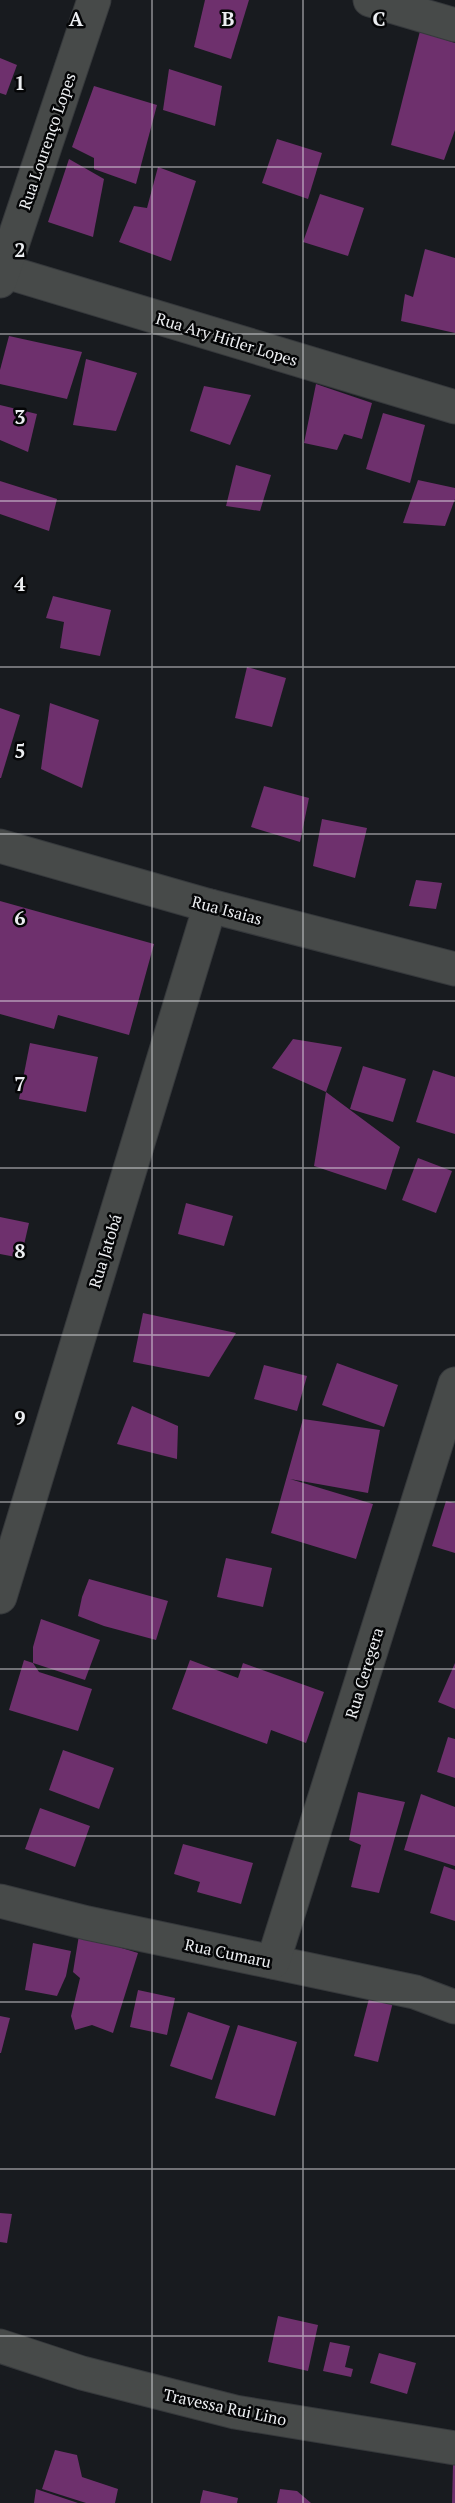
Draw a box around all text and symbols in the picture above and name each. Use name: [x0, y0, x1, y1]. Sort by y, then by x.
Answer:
text: A: [69, 5, 84, 32]
text: B: [222, 5, 235, 32]
text: C: [372, 5, 386, 32]
text: 1: [14, 69, 26, 96]
street label: Rua Lourenço Lopes: [13, 70, 81, 212]
text: 2: [14, 236, 26, 263]
street label: Rua Ary Hitler Lopes: [153, 307, 301, 371]
text: 3: [14, 403, 26, 430]
text: 4: [14, 570, 26, 597]
text: 5: [14, 737, 26, 764]
street label: Rua Isaias: [189, 890, 265, 930]
text: 6: [14, 904, 26, 931]
text: 7: [14, 1070, 26, 1097]
street label: Rua Jatobá: [83, 1211, 127, 1291]
text: 8: [14, 1237, 26, 1264]
text: 9: [14, 1404, 26, 1431]
street label: Rua Ceregera: [340, 1625, 388, 1721]
street label: Rua Cumaru: [183, 1933, 273, 1973]
street label: Travessa Rui Lino: [161, 2383, 289, 2431]

